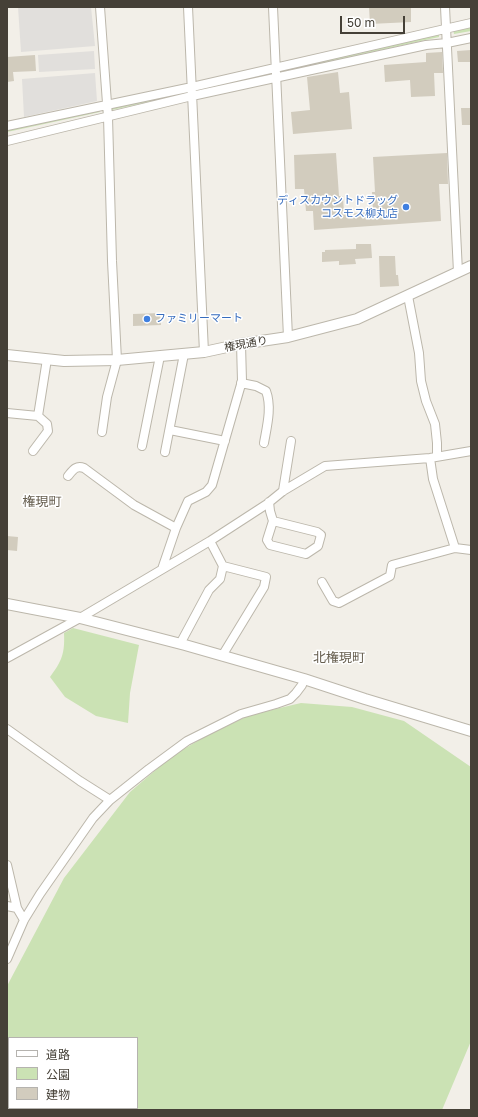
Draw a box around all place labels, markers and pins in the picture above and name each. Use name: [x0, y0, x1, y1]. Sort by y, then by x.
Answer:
place label: ディスカウントドラッグ コスモス柳丸店: [277, 194, 398, 220]
marker: ディスカウントドラッグ コスモス柳丸店: [401, 202, 411, 212]
place label: ファミリーマート: [155, 312, 243, 326]
marker: ファミリーマート: [142, 314, 152, 324]

